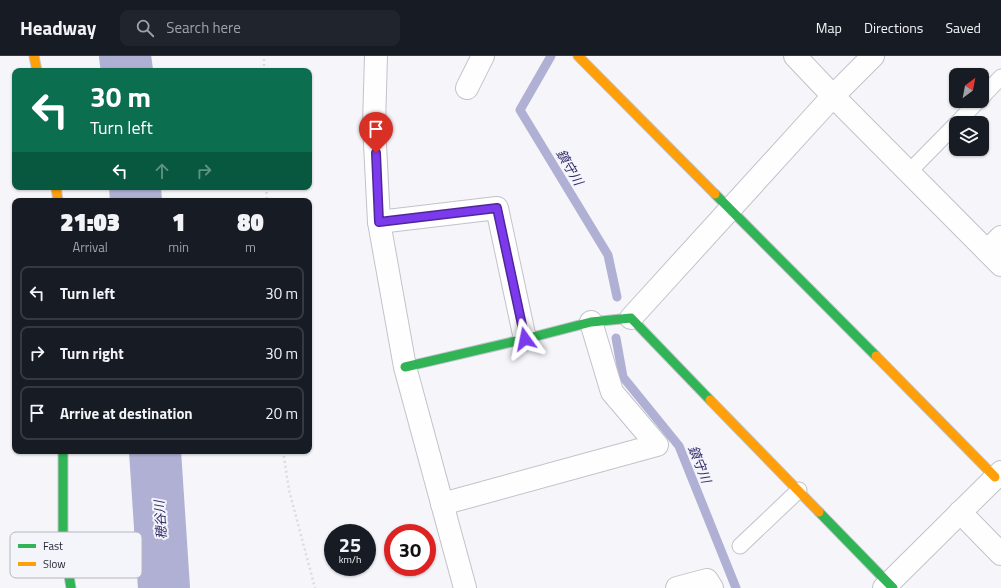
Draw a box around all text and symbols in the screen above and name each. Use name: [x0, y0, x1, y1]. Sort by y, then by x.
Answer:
search box: [120, 10, 400, 46]
text: Headway: [20, 13, 96, 42]
text: Search here: [166, 16, 241, 39]
icon: search: [134, 17, 156, 39]
text: Map: [816, 17, 842, 38]
text: Directions: [864, 17, 923, 38]
text: Saved: [945, 17, 981, 38]
north arrow: [949, 68, 989, 108]
map controls: [949, 68, 989, 156]
text: 30 m: [90, 75, 151, 118]
icon: left: [24, 84, 76, 136]
pin: [359, 112, 393, 153]
text: Turn left: [90, 114, 153, 141]
button: layers: [949, 116, 989, 156]
icon: arrive: [365, 118, 387, 140]
water label: 鎮守川: [551, 145, 590, 191]
icon: left: [109, 160, 131, 182]
icon: ahead: [151, 160, 173, 182]
icon: right: [193, 160, 215, 182]
text: 21:03: [60, 204, 120, 240]
text: 1: [172, 204, 185, 240]
text: 80: [237, 204, 264, 240]
text: Arrival: [73, 237, 108, 257]
text: min: [168, 237, 189, 257]
text: m: [245, 237, 256, 257]
icon: left: [26, 282, 48, 304]
text: Turn left: [60, 282, 115, 305]
text: 30 m: [265, 282, 298, 305]
position arrow: [504, 318, 546, 360]
icon: right: [26, 342, 48, 364]
text: Turn right: [60, 342, 124, 365]
text: 30 m: [265, 342, 298, 365]
icon: arrive: [26, 402, 48, 424]
text: Arrive at destination: [60, 402, 193, 425]
text: 20 m: [265, 402, 298, 425]
water label: 鎮守川: [683, 442, 717, 488]
water label: 穂谷川: [149, 498, 171, 540]
speed limit sign: 30: [384, 524, 436, 576]
text: 25: [339, 529, 361, 560]
legend: [10, 532, 142, 578]
text: Fast: [43, 538, 63, 554]
text: km/h: [339, 552, 361, 567]
text: Slow: [43, 556, 66, 572]

